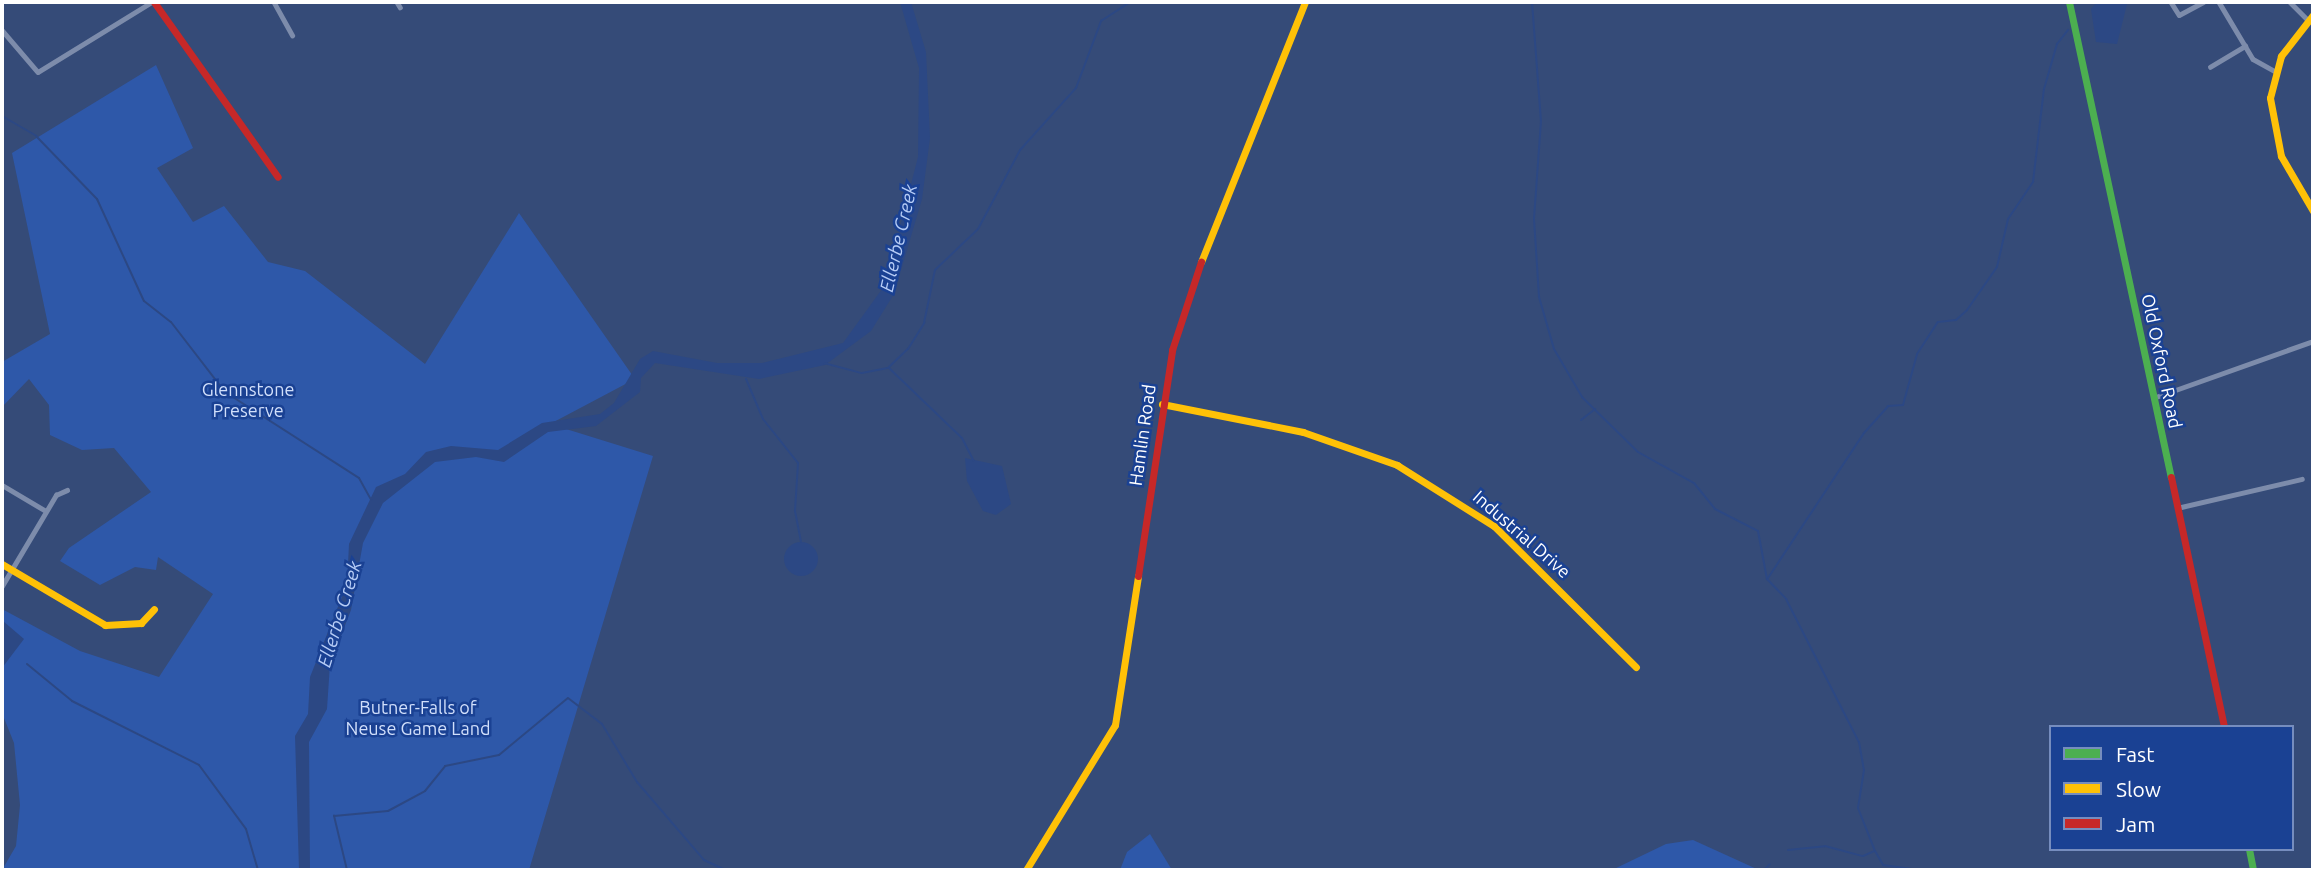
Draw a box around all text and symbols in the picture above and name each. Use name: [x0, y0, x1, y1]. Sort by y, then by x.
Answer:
water label: Ellerbe Creek: [876, 182, 922, 294]
street label: Old Oxford Road: [2137, 292, 2187, 430]
park label: Glennstone Preserve: [202, 379, 294, 422]
street label: Hamlin Road: [1124, 383, 1160, 487]
street label: Industrial Drive: [1469, 486, 1575, 582]
water label: Ellerbe Creek: [313, 558, 367, 670]
park label: Butner-Falls of Neuse Game Land: [346, 697, 490, 740]
legend: [2049, 725, 2294, 851]
text: Fast: [2116, 742, 2154, 766]
text: Slow: [2116, 777, 2161, 801]
text: Jam: [2116, 812, 2155, 836]

